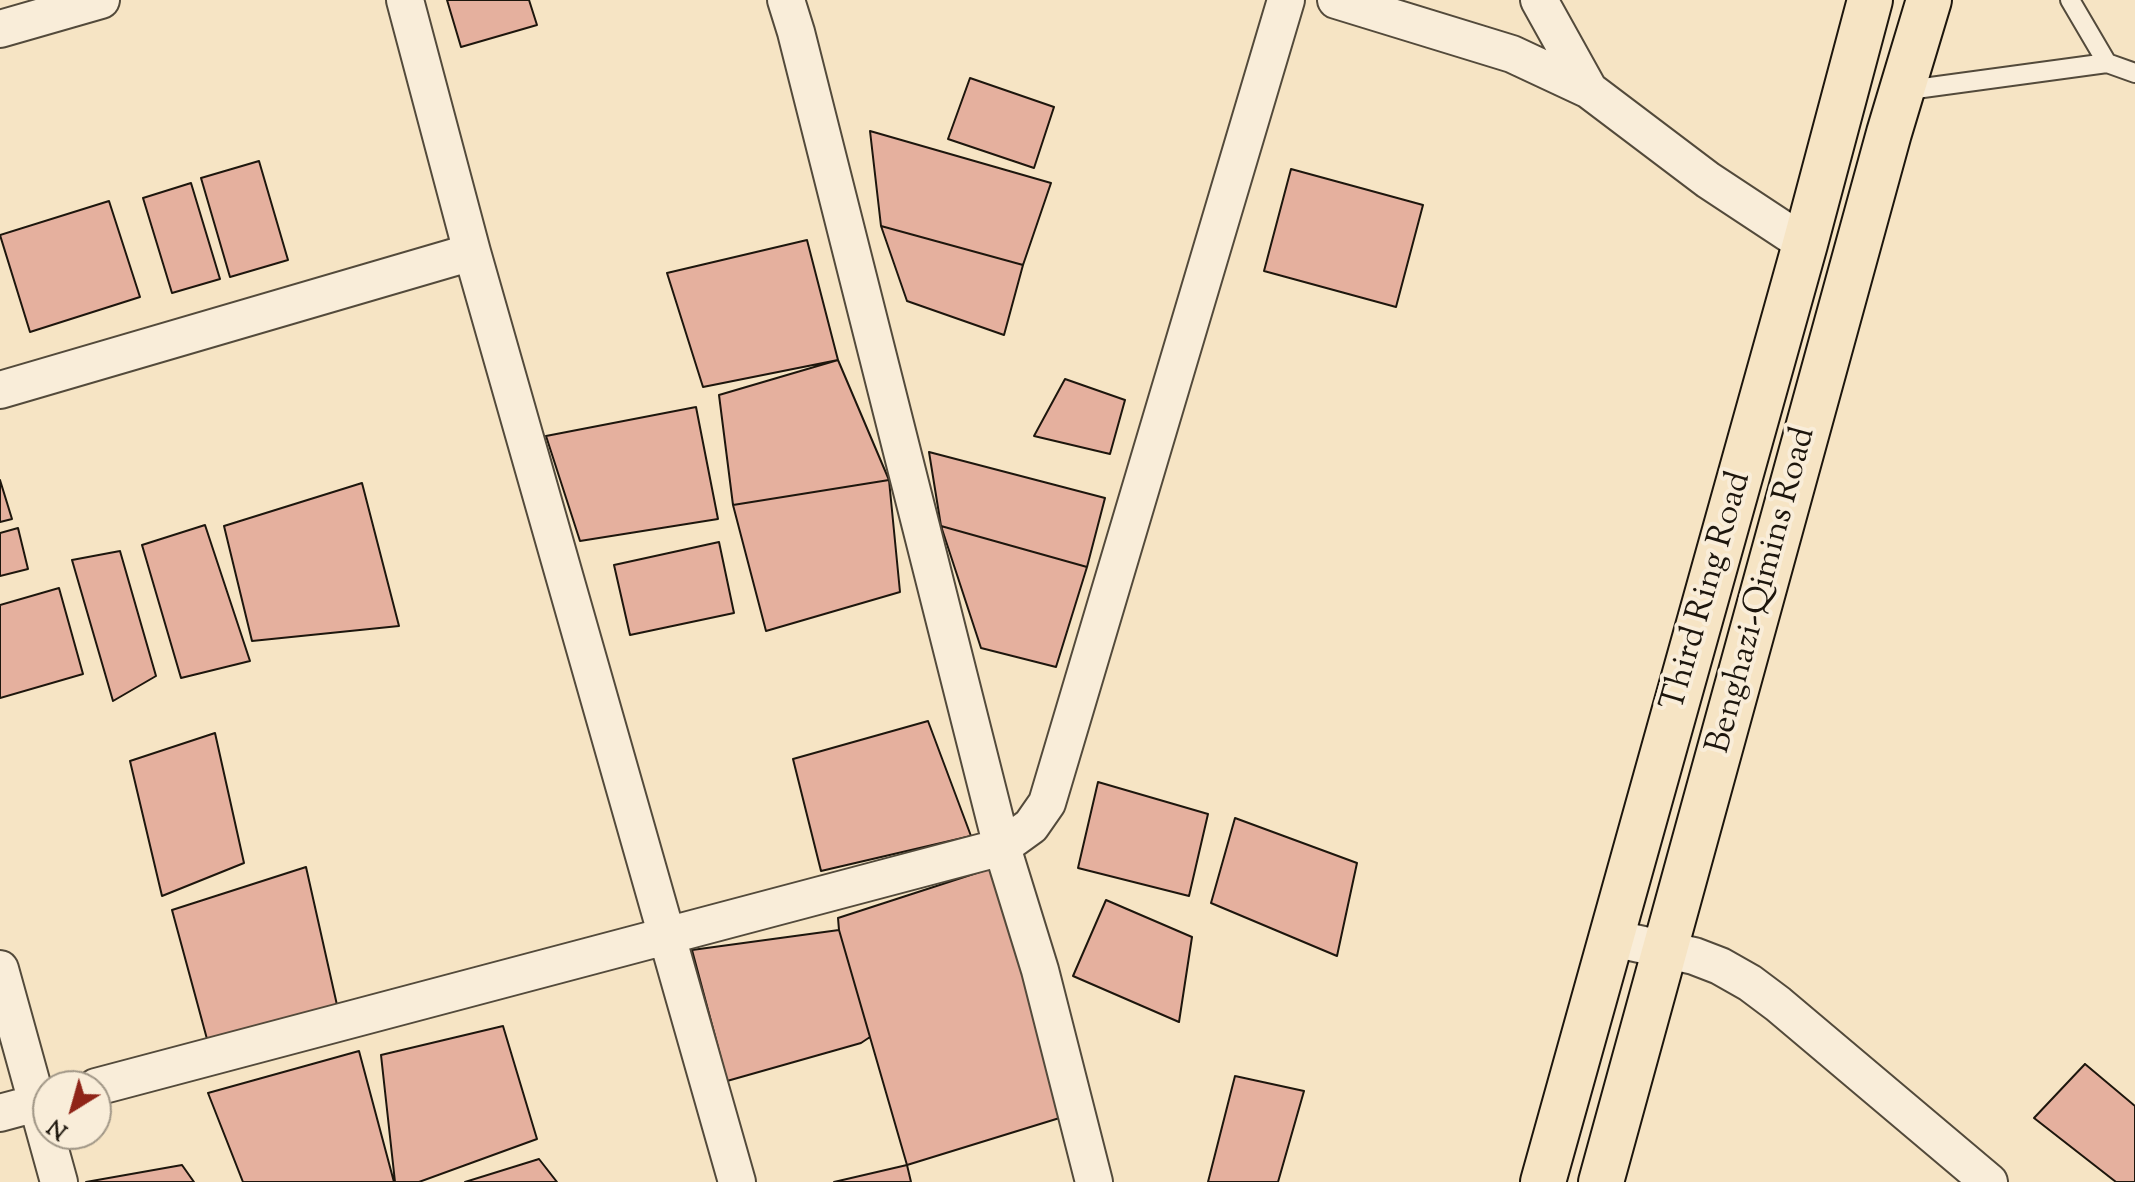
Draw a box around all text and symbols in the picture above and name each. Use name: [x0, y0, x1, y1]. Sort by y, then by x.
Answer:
street label: Benghazi-Qimins Road: [1701, 423, 1827, 759]
street label: Third Ring Road: [1655, 468, 1763, 716]
north arrow: [32, 1070, 112, 1150]
text: N: [42, 1110, 75, 1146]

